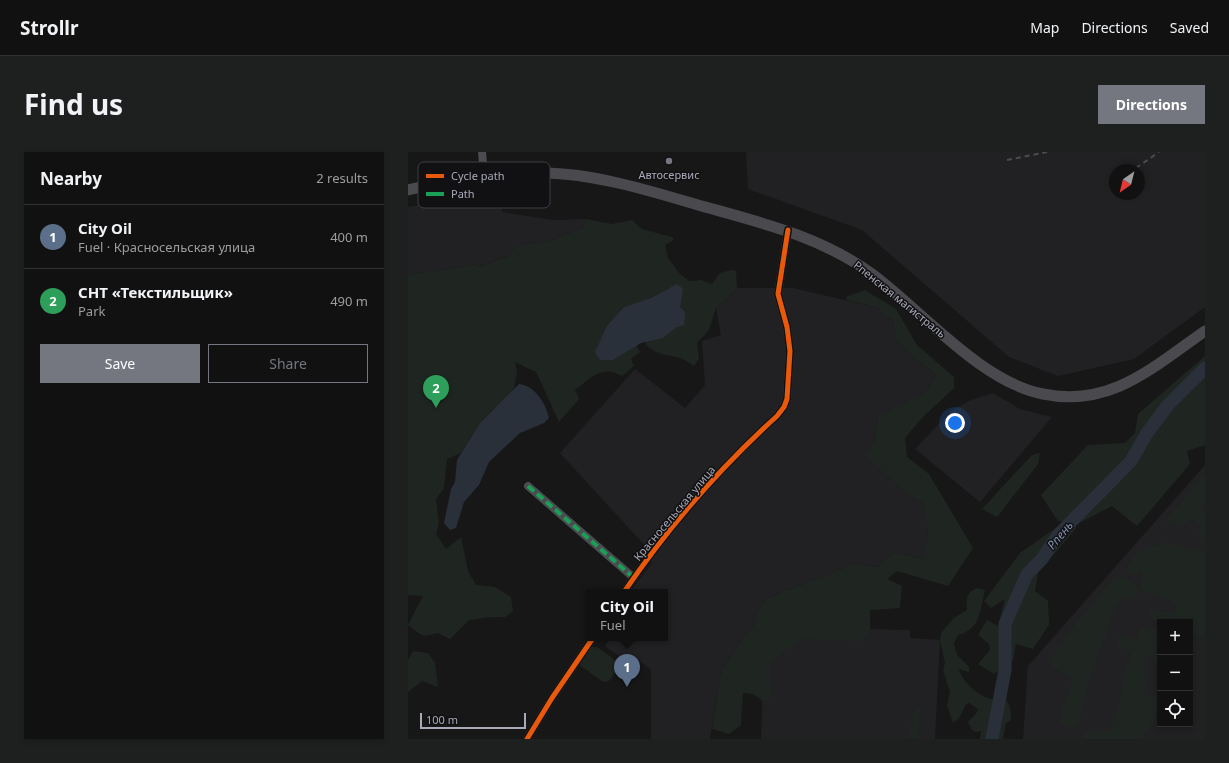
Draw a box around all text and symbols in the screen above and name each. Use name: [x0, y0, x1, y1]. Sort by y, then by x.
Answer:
text: Strollr: [20, 15, 79, 41]
text: Map: [1030, 18, 1059, 37]
text: Directions: [1081, 18, 1148, 37]
text: Saved: [1170, 18, 1209, 37]
text: Find us: [24, 85, 123, 123]
button: Directions: [1098, 85, 1205, 124]
marker: Автосервис: [664, 156, 674, 166]
legend: [418, 162, 550, 208]
north arrow: [1109, 164, 1145, 200]
text: Nearby: [40, 167, 102, 190]
place label: Автосервис: [638, 167, 700, 182]
text: Cycle path: [451, 168, 504, 183]
text: 2 results: [316, 169, 368, 187]
text: Path: [451, 186, 475, 201]
text: City Oil: [78, 218, 132, 238]
text: 1: [49, 228, 57, 246]
text: 400 m: [330, 228, 368, 246]
text: Fuel · Красносельская улица: [78, 238, 255, 256]
street label: Рпенская магистраль: [851, 257, 949, 341]
text: СНТ «Текстильщик»: [78, 282, 233, 302]
text: 2: [49, 292, 57, 310]
text: 490 m: [330, 292, 368, 310]
text: Park: [78, 302, 105, 320]
button: Save: [40, 344, 200, 383]
button: Share: [208, 344, 368, 383]
pin: 2: [423, 375, 449, 408]
your location: [945, 413, 965, 433]
street label: Красносельская улица: [630, 462, 718, 564]
water label: Рпень: [1043, 517, 1077, 553]
popup: [586, 589, 668, 641]
text: City Oil: [600, 596, 654, 616]
text: Fuel: [600, 616, 626, 634]
map controls: [1157, 619, 1193, 727]
button: +: [1157, 619, 1193, 655]
pin: 1: [614, 654, 640, 687]
button: −: [1157, 655, 1193, 691]
button: locate: [1157, 691, 1193, 727]
scale bar: [420, 711, 526, 730]
text: 100 m: [426, 712, 458, 727]

